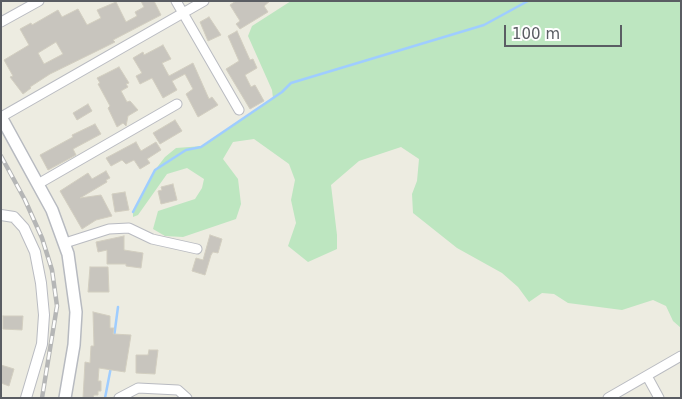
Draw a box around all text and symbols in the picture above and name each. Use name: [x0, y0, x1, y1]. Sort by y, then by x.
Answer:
scale bar: [507, 15, 624, 47]
text: 100 m: [512, 25, 560, 43]

